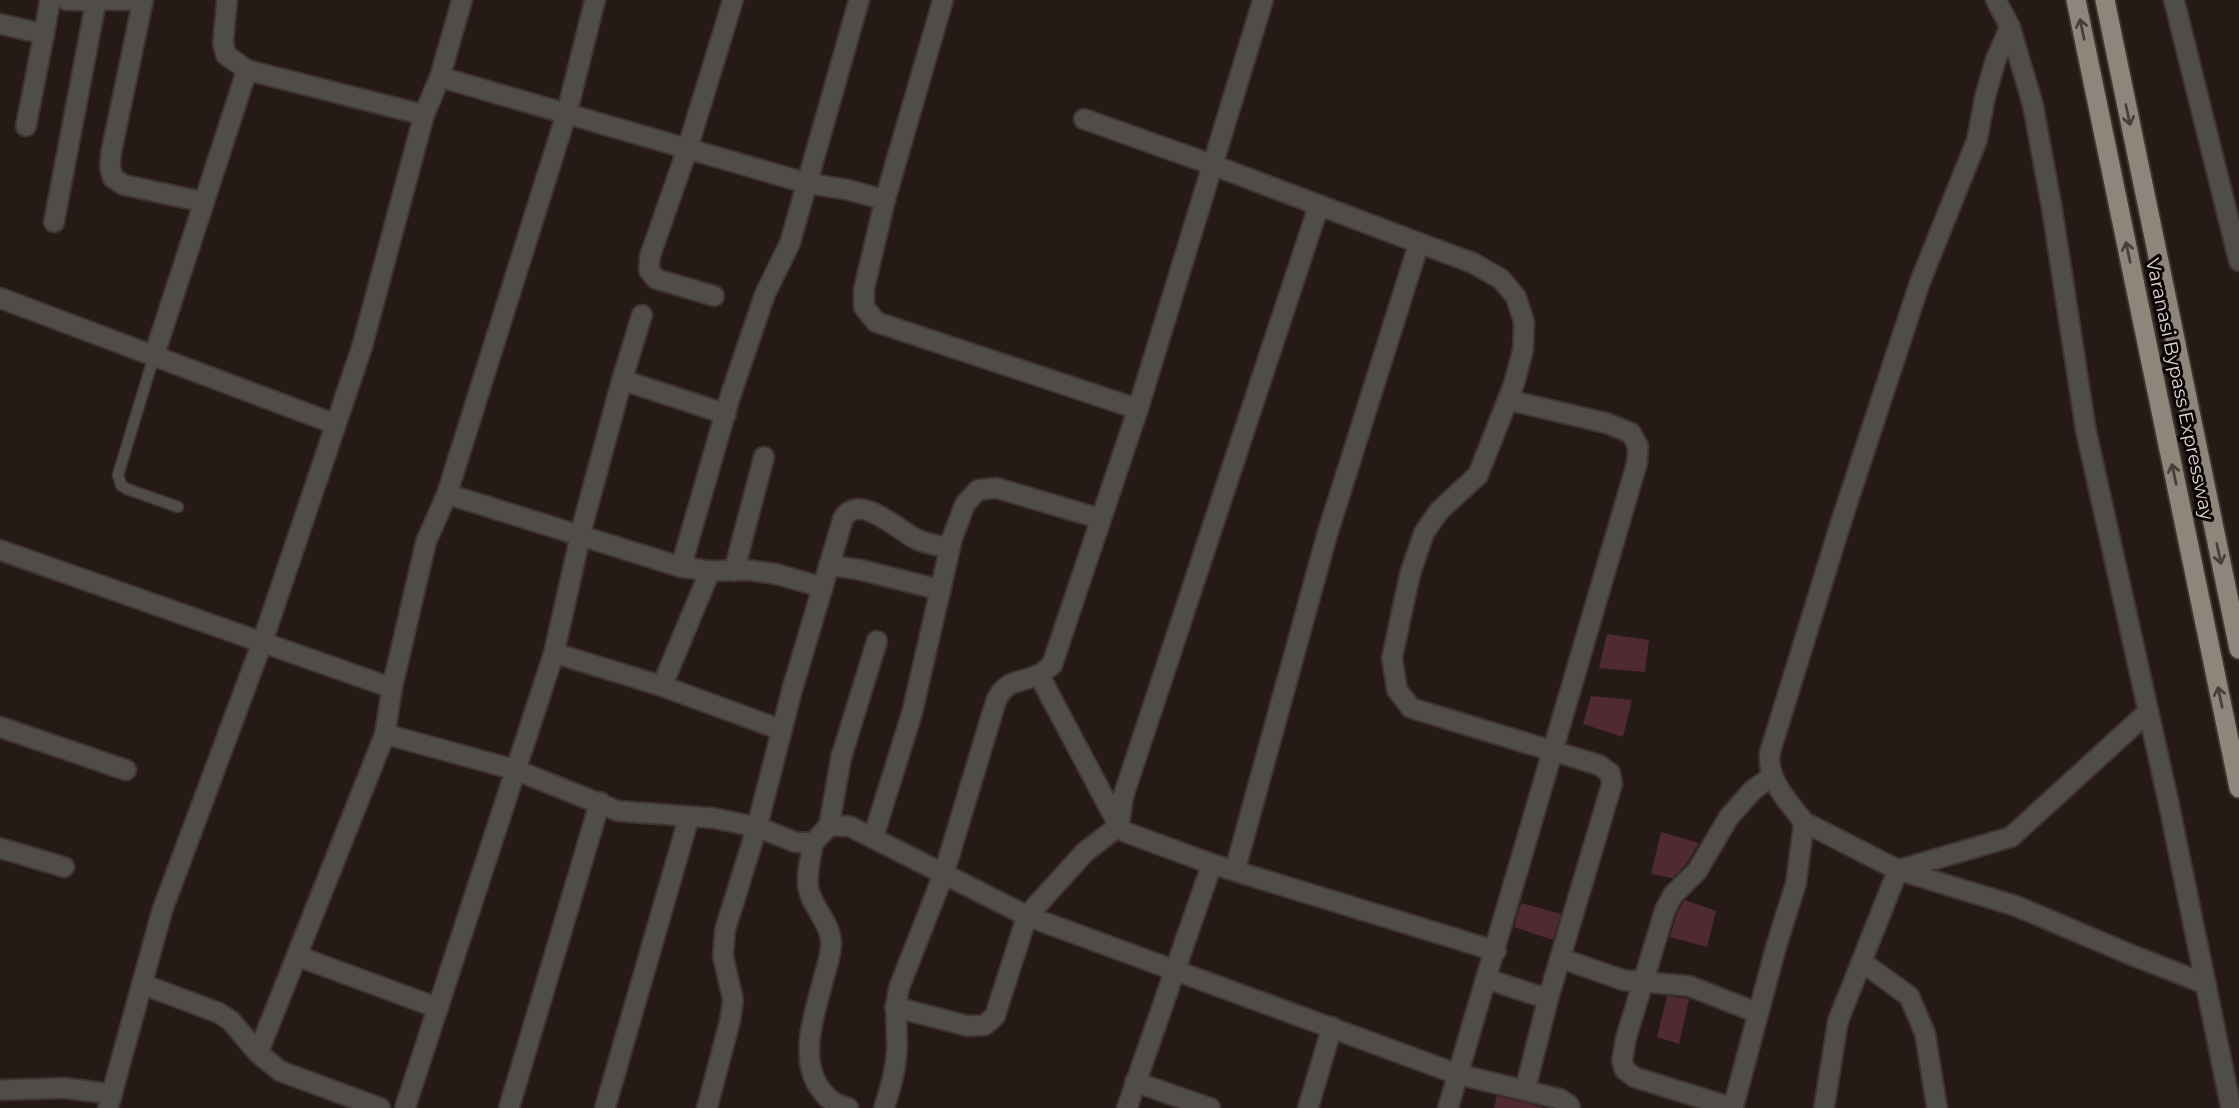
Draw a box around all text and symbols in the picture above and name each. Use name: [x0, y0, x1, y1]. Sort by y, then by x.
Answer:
one-way arrow: [2074, 18, 2088, 41]
one-way arrow: [2122, 103, 2136, 126]
one-way arrow: [2120, 241, 2134, 264]
street label: Varanasi Bypass Expressway: [2141, 256, 2219, 523]
one-way arrow: [2166, 463, 2180, 486]
one-way arrow: [2213, 542, 2227, 565]
one-way arrow: [2213, 686, 2227, 709]

